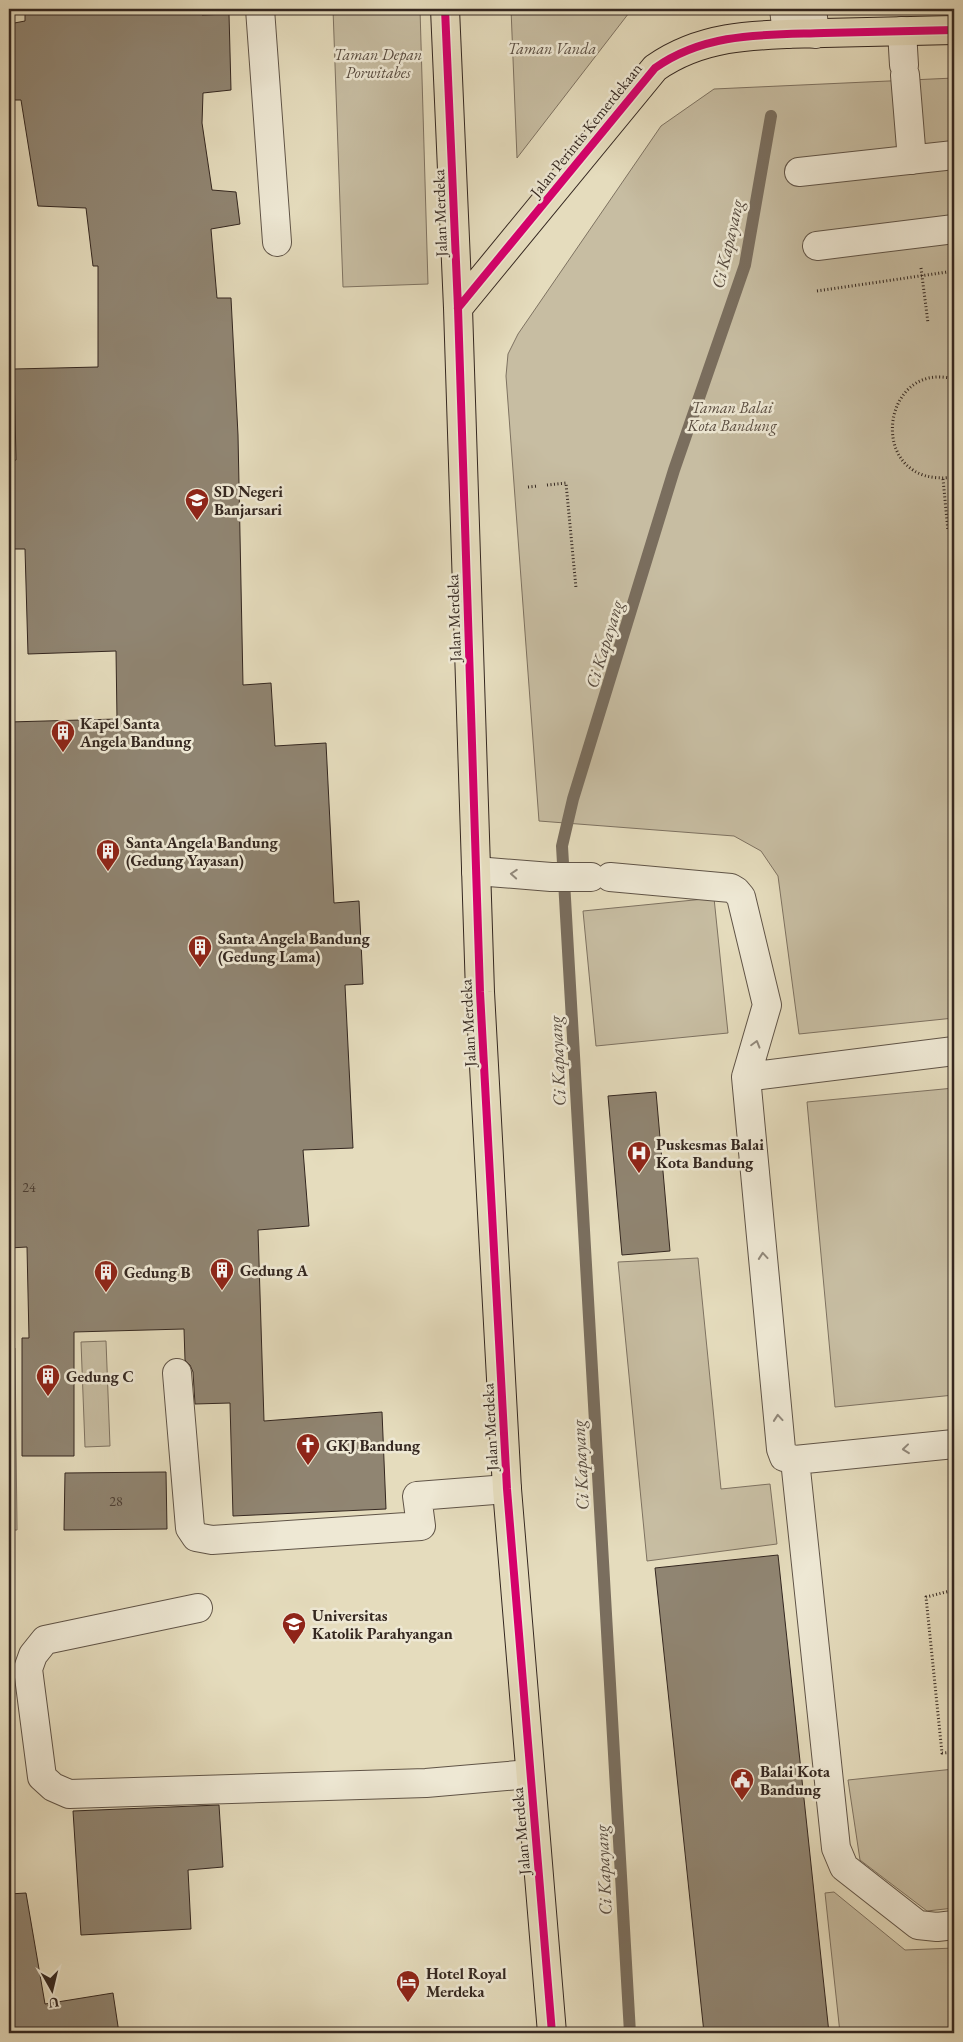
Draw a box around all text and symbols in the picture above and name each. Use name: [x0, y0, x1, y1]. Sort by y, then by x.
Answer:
park label: Taman Vanda: [508, 38, 596, 59]
park label: Taman Depan Porwitabes: [334, 44, 422, 83]
street label: Jalan Perintis Kemerdekaan: [524, 58, 647, 203]
street label: Jalan Merdeka: [428, 168, 452, 259]
water label: Ci Kapayang: [706, 197, 749, 291]
park label: Taman Balai Kota Bandung: [686, 397, 778, 436]
place label: SD Negeri Banjarsari: [214, 481, 283, 520]
school or university icon: SD Negeri Banjarsari: [184, 487, 210, 521]
street label: Jalan Merdeka: [442, 573, 466, 664]
water label: Ci Kapayang: [580, 597, 629, 691]
place label: Kapel Santa Angela Bandung: [79, 713, 192, 752]
building icon: Kapel Santa Angela Bandung: [50, 719, 76, 753]
place label: Santa Angela Bandung (Gedung Yayasan): [126, 832, 279, 871]
building icon: Santa Angela Bandung (Gedung Yayasan): [95, 838, 121, 872]
one-way arrow: [509, 869, 517, 880]
place label: Santa Angela Bandung (Gedung Lama): [218, 928, 371, 967]
building icon: Santa Angela Bandung (Gedung Lama): [187, 934, 213, 968]
street label: Jalan Merdeka: [455, 978, 481, 1069]
water label: Ci Kapayang: [543, 1015, 572, 1107]
one-way arrow: [750, 1039, 761, 1048]
place label: Puskesmas Balai Kota Bandung: [656, 1134, 764, 1173]
hospital icon: Puskesmas Balai Kota Bandung: [626, 1140, 652, 1174]
house number: 24: [22, 1178, 36, 1196]
one-way arrow: [758, 1252, 769, 1260]
building icon: Gedung A: [209, 1257, 235, 1291]
building icon: Gedung B: [93, 1259, 119, 1293]
place label: Gedung A: [240, 1260, 309, 1281]
place label: Gedung B: [124, 1262, 191, 1283]
building icon: Gedung C: [35, 1363, 61, 1397]
place label: Gedung C: [66, 1366, 134, 1387]
street label: Jalan Merdeka: [477, 1382, 503, 1473]
one-way arrow: [773, 1414, 784, 1422]
water label: Ci Kapayang: [566, 1419, 595, 1511]
church icon: GKJ Bandung: [295, 1432, 321, 1466]
place label: GKJ Bandung: [326, 1435, 421, 1456]
one-way arrow: [901, 1443, 909, 1454]
house number: 28: [109, 1492, 123, 1510]
place label: Universitas Katolik Parahyangan: [312, 1605, 453, 1644]
school or university icon: Universitas Katolik Parahyangan: [281, 1611, 307, 1645]
place label: Balai Kota Bandung: [760, 1761, 831, 1800]
public building icon: Balai Kota Bandung: [729, 1767, 755, 1801]
street label: Jalan Merdeka: [507, 1786, 535, 1878]
water label: Ci Kapayang: [589, 1824, 618, 1916]
place label: Hotel Royal Merdeka: [426, 1963, 507, 2002]
north arrow: [28, 1964, 78, 2014]
hotel icon: Hotel Royal Merdeka: [395, 1969, 421, 2003]
text: U: [47, 1993, 60, 2013]

